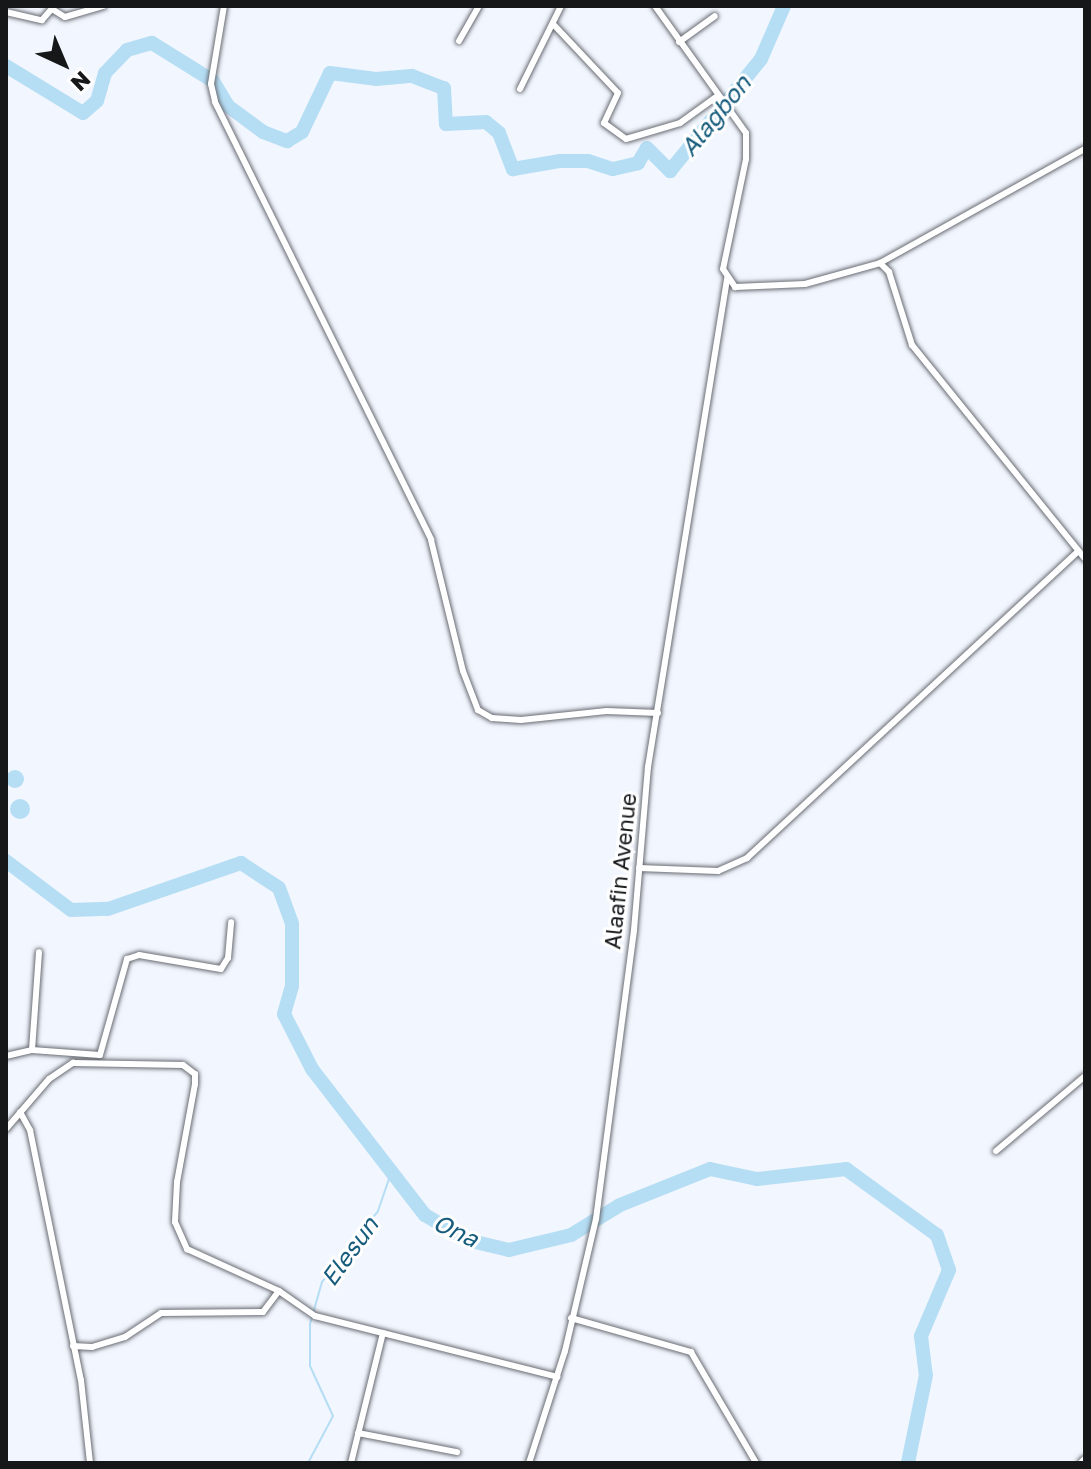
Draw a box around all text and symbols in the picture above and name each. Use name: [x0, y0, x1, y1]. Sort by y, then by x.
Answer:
north arrow: [24, 24, 104, 104]
text: N: [66, 66, 96, 97]
water label: Alagbon: [674, 69, 756, 161]
street label: Alaafin Avenue: [599, 792, 641, 950]
water label: Ona: [429, 1207, 483, 1253]
water label: Elesun: [314, 1211, 384, 1291]

